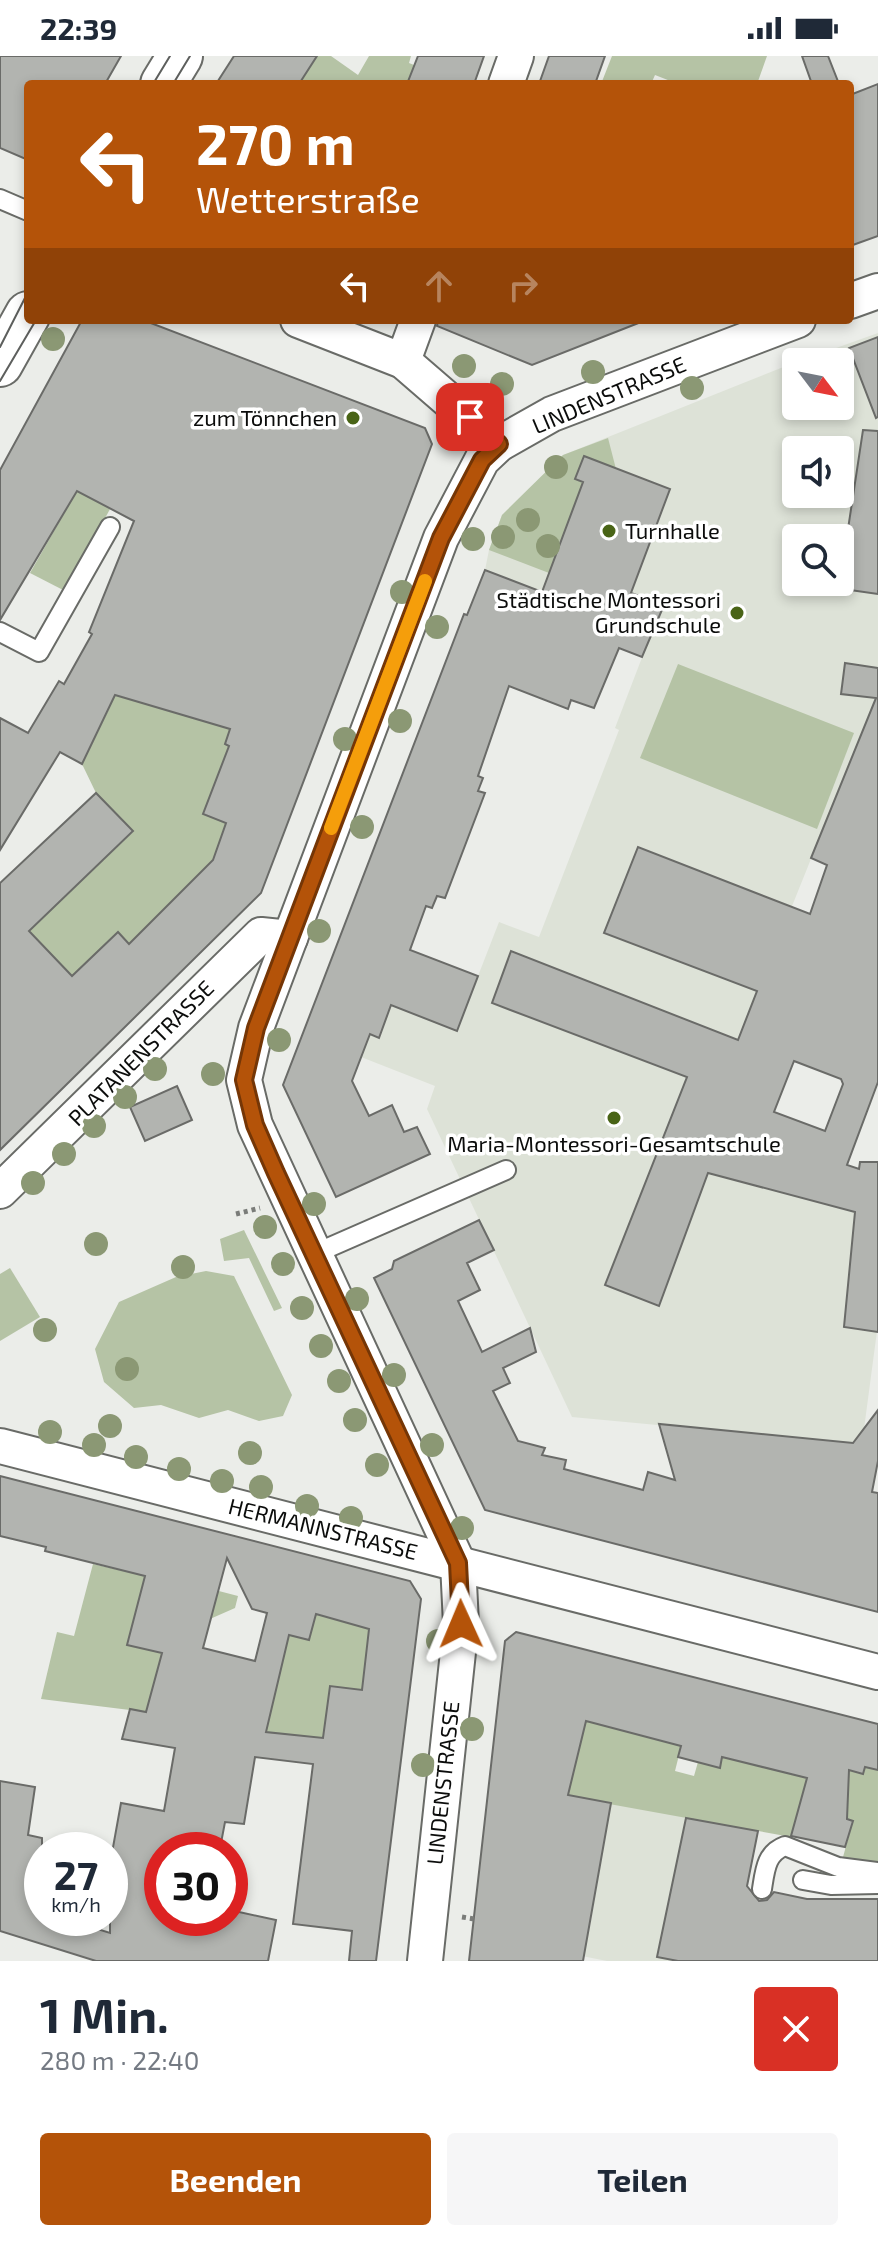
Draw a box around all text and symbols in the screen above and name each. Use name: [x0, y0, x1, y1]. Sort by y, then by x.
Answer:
text: 22:39: [40, 10, 117, 46]
text: 270 m: [196, 109, 355, 176]
icon: left: [64, 112, 168, 216]
text: Wetterstraße: [196, 177, 420, 220]
icon: left: [333, 264, 377, 308]
icon: ahead: [417, 264, 461, 308]
icon: right: [501, 264, 545, 308]
north arrow: [782, 348, 854, 420]
map controls: [782, 348, 854, 596]
street label: LINDENSTRASSE: [528, 350, 689, 438]
pin: [436, 383, 504, 451]
icon: arrive: [448, 395, 492, 439]
place label: zum Tönnchen: [193, 404, 337, 430]
marker: zum Tönnchen: [344, 409, 362, 427]
button: sound: [782, 436, 854, 508]
place label: Turnhalle: [625, 517, 720, 543]
marker: Turnhalle: [600, 522, 618, 540]
button: search: [782, 524, 854, 596]
place label: Städtische Montessori Grundschule: [497, 586, 721, 637]
marker: Städtische Montessori Grundschule: [728, 604, 746, 622]
street label: PLATANENSTRASSE: [62, 974, 218, 1130]
marker: Maria-Montessori-Gesamtschule: [605, 1109, 623, 1127]
place label: Maria-Montessori-Gesamtschule: [447, 1130, 781, 1156]
street label: HERMANNSTRASSE: [226, 1492, 421, 1564]
position arrow: [419, 1582, 503, 1666]
street label: LINDENSTRASSE: [420, 1700, 464, 1866]
speed limit sign: 30: [144, 1832, 248, 1936]
text: 27: [54, 1850, 98, 1898]
text: km/h: [51, 1892, 101, 1916]
text: 1 Min.: [40, 1985, 169, 2043]
button: close: [754, 1987, 838, 2071]
text: 280 m · 22:40: [40, 2044, 199, 2075]
button: Beenden: [40, 2133, 431, 2225]
button: Teilen: [447, 2133, 838, 2225]

